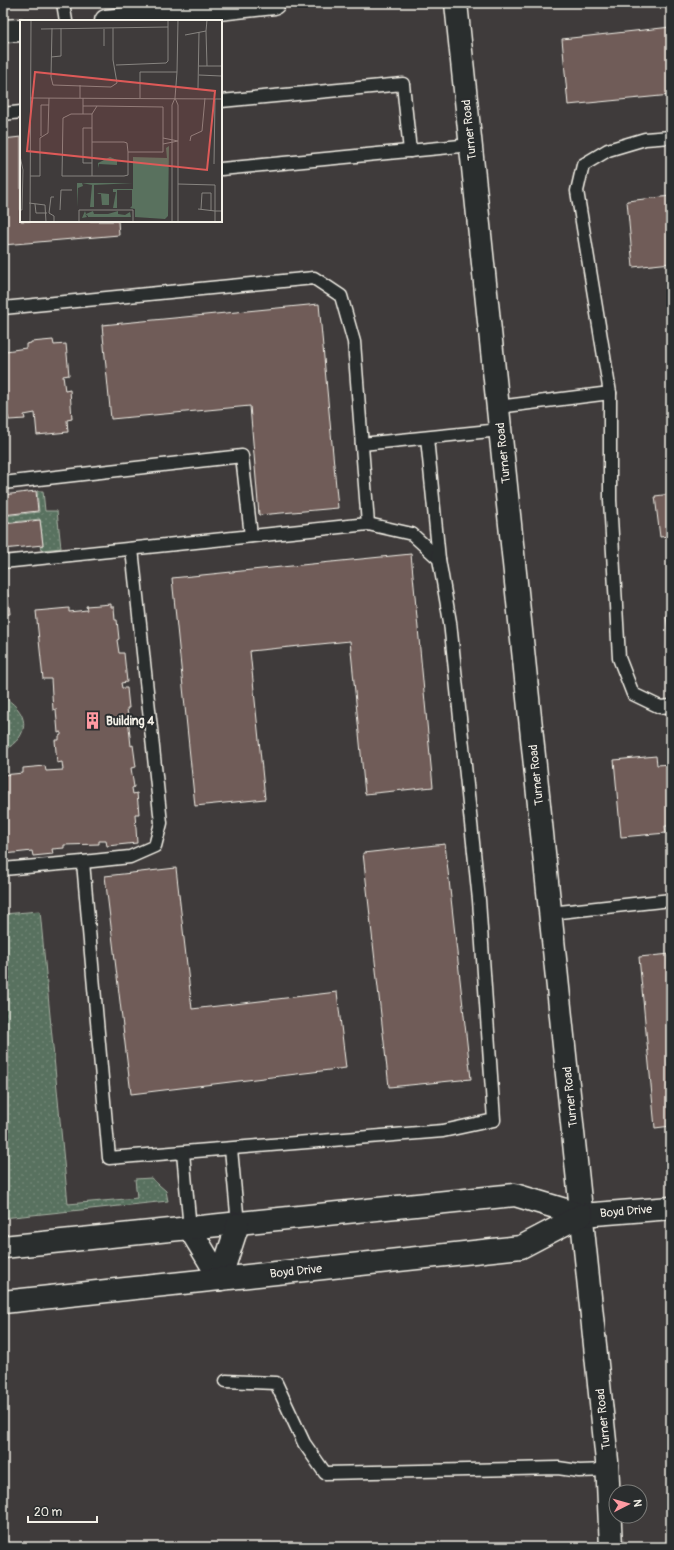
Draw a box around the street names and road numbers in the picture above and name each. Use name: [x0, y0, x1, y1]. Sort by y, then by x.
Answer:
street label: Turner Road: [459, 99, 480, 161]
street label: Turner Road: [493, 422, 514, 484]
street label: Turner Road: [526, 744, 547, 806]
street label: Turner Road: [560, 1066, 581, 1128]
street label: Boyd Drive: [599, 1202, 653, 1221]
street label: Boyd Drive: [269, 1261, 323, 1282]
street label: Turner Road: [593, 1388, 614, 1450]

